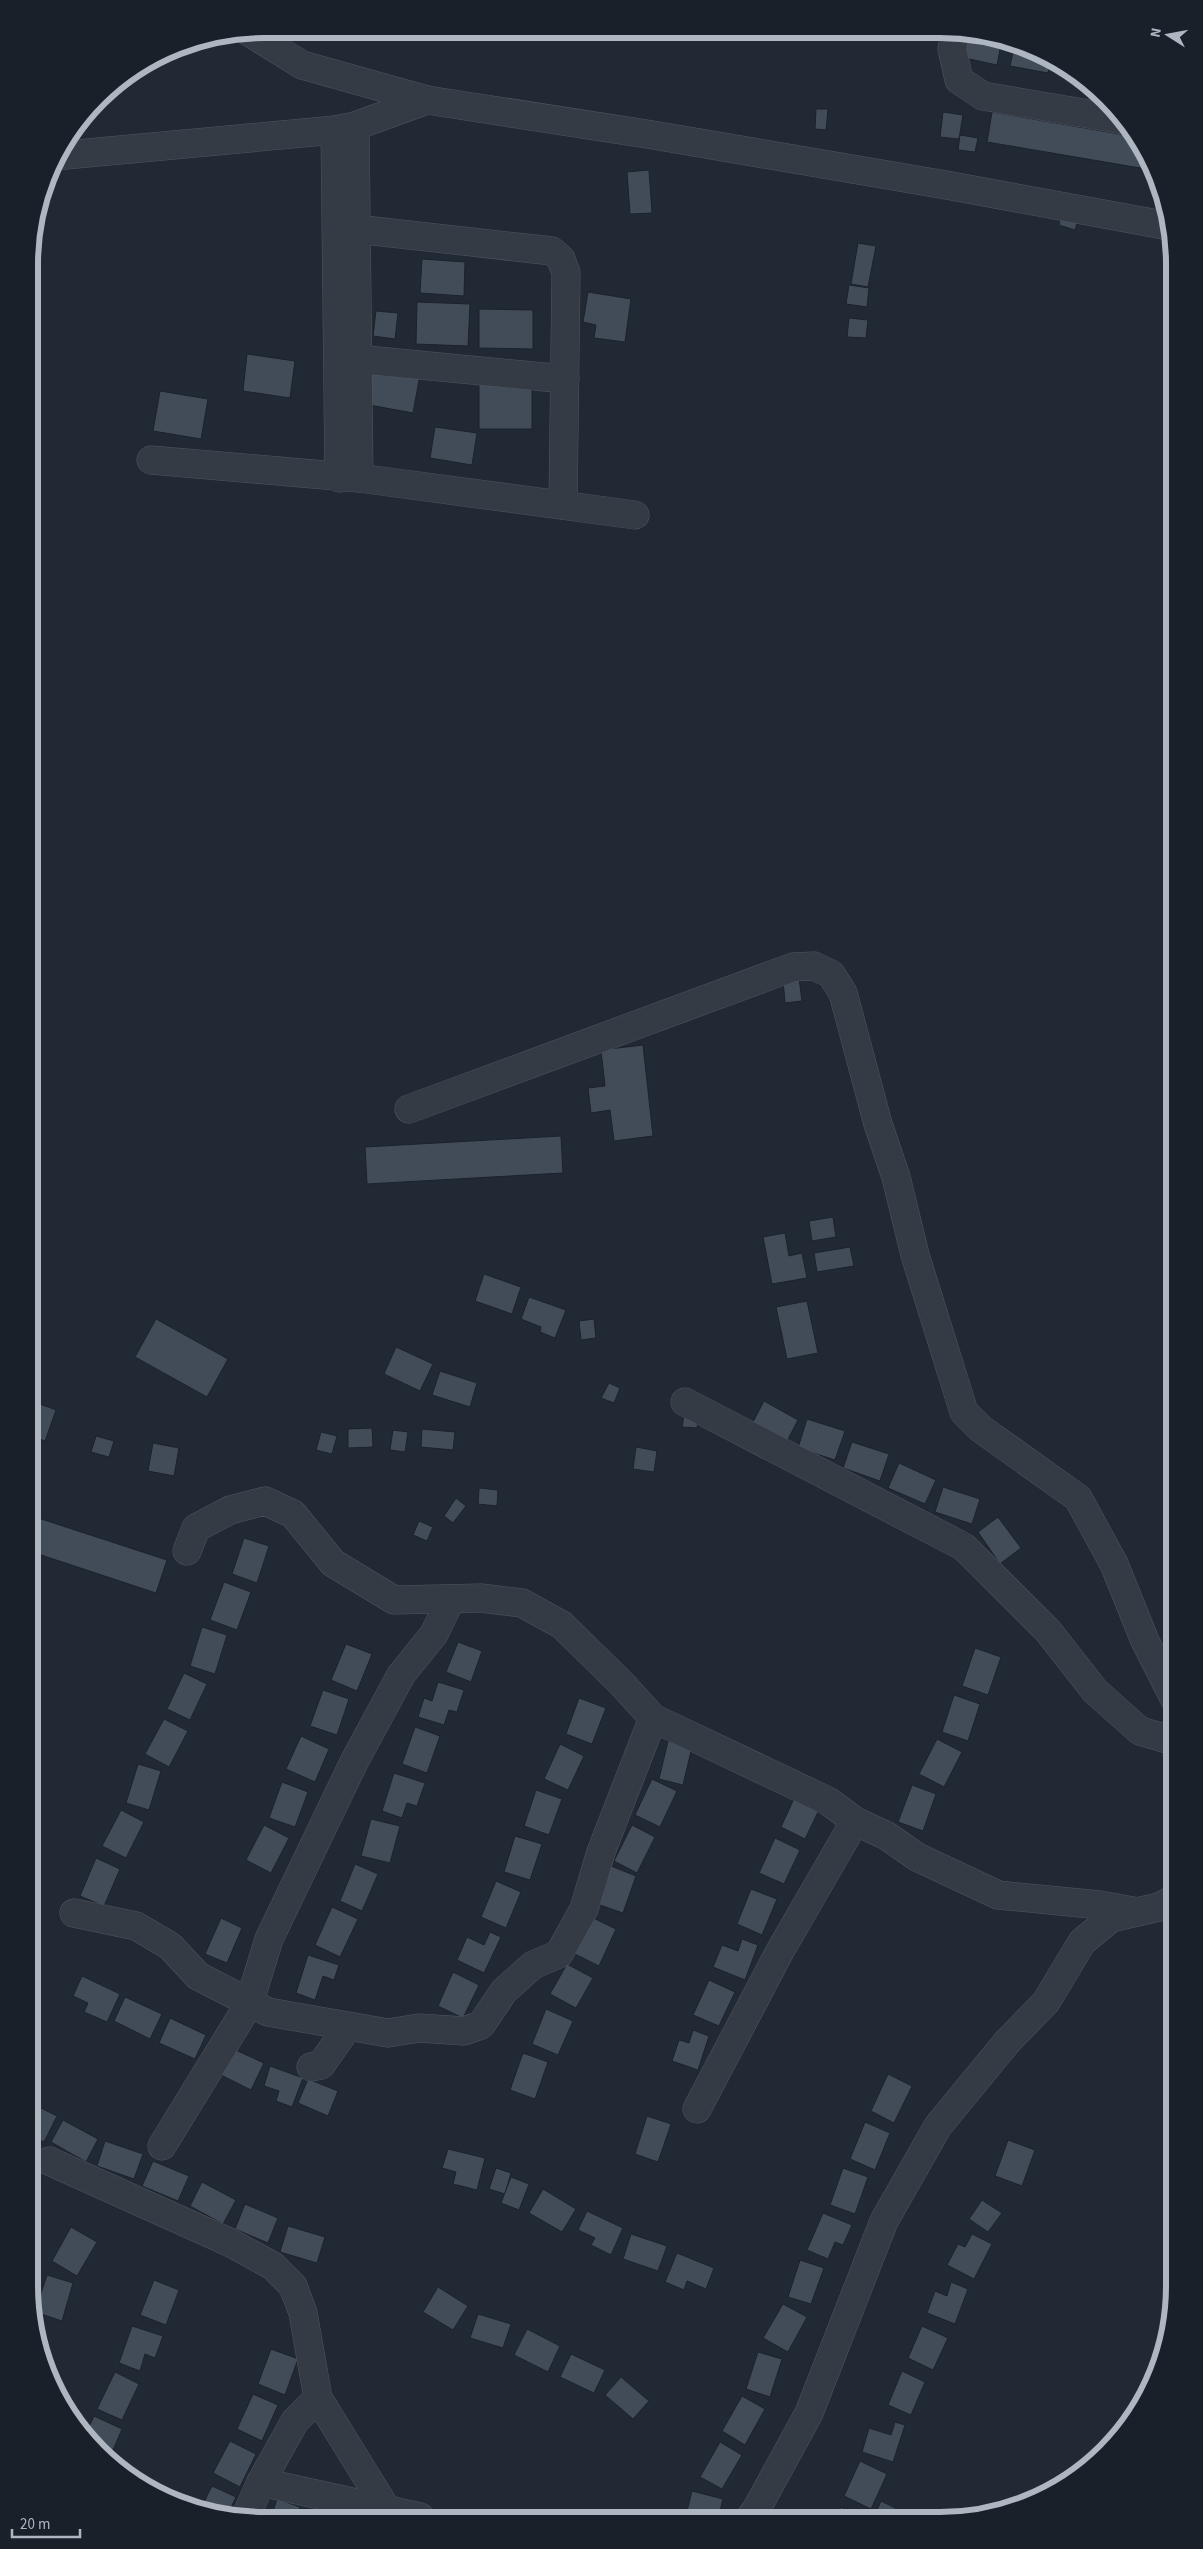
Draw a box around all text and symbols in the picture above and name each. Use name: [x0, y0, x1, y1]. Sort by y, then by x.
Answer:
north arrow: [1143, 10, 1193, 60]
text: N: [1146, 26, 1167, 39]
scale bar: [12, 2506, 80, 2538]
text: 20 m: [20, 2514, 50, 2535]

